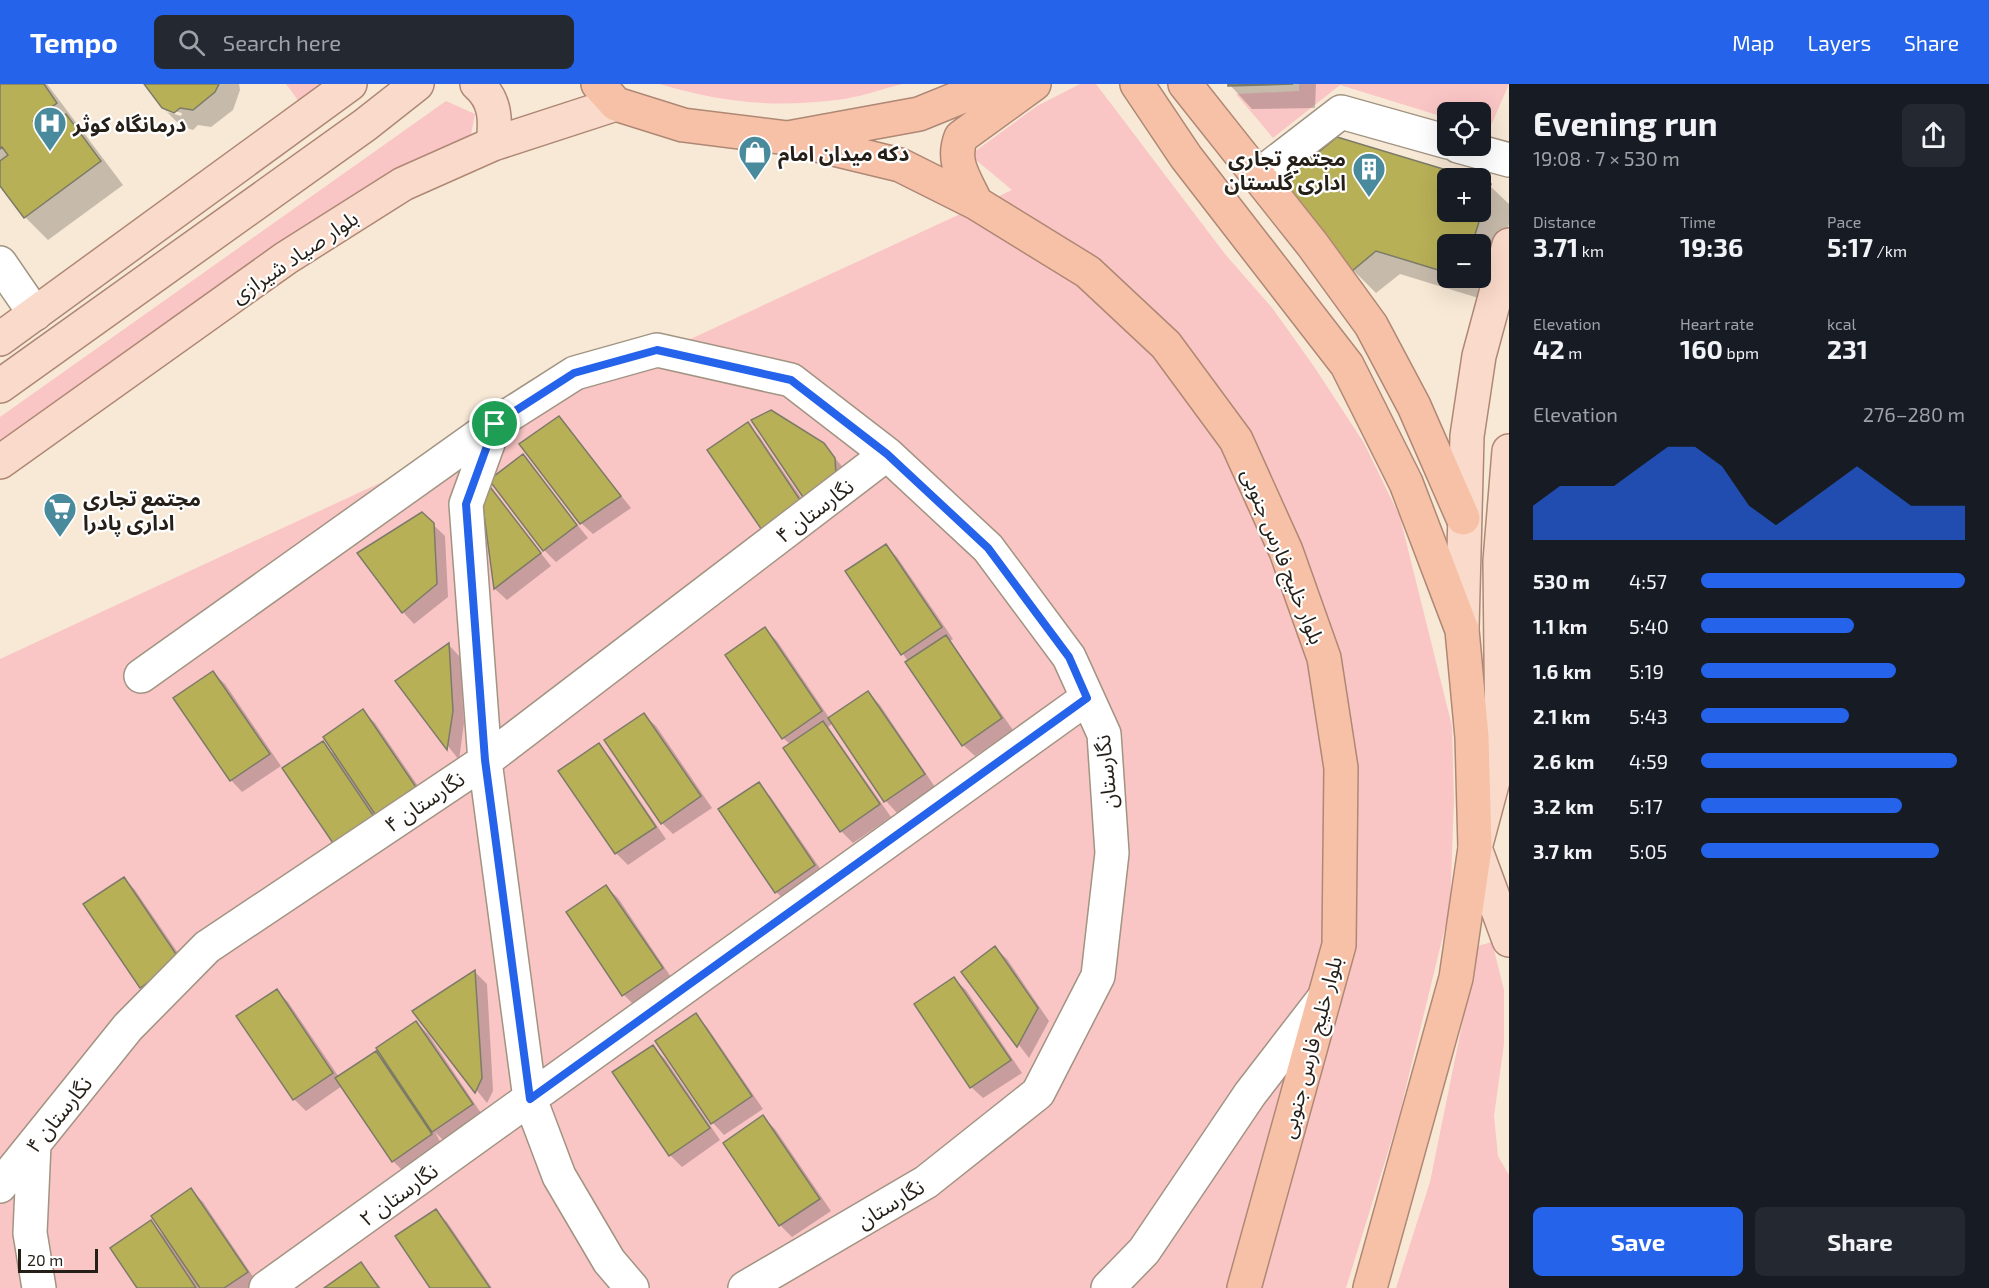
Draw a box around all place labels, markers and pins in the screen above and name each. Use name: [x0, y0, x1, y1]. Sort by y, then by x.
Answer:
hospital icon: درمانگاه کوثر: [32, 105, 68, 152]
place label: درمانگاه کوثر: [72, 111, 187, 137]
shop icon: دکه میدان امام: [737, 134, 773, 181]
place label: دکه میدان امام: [778, 140, 910, 170]
place label: مجتمع تجاری اداری گلستان: [1224, 145, 1346, 195]
building icon: مجتمع تجاری اداری گلستان: [1351, 151, 1387, 198]
pin: [469, 398, 520, 449]
place label: مجتمع تجاری اداری پادرا: [83, 485, 201, 536]
supermarket icon: مجتمع تجاری اداری پادرا: [42, 491, 78, 538]

